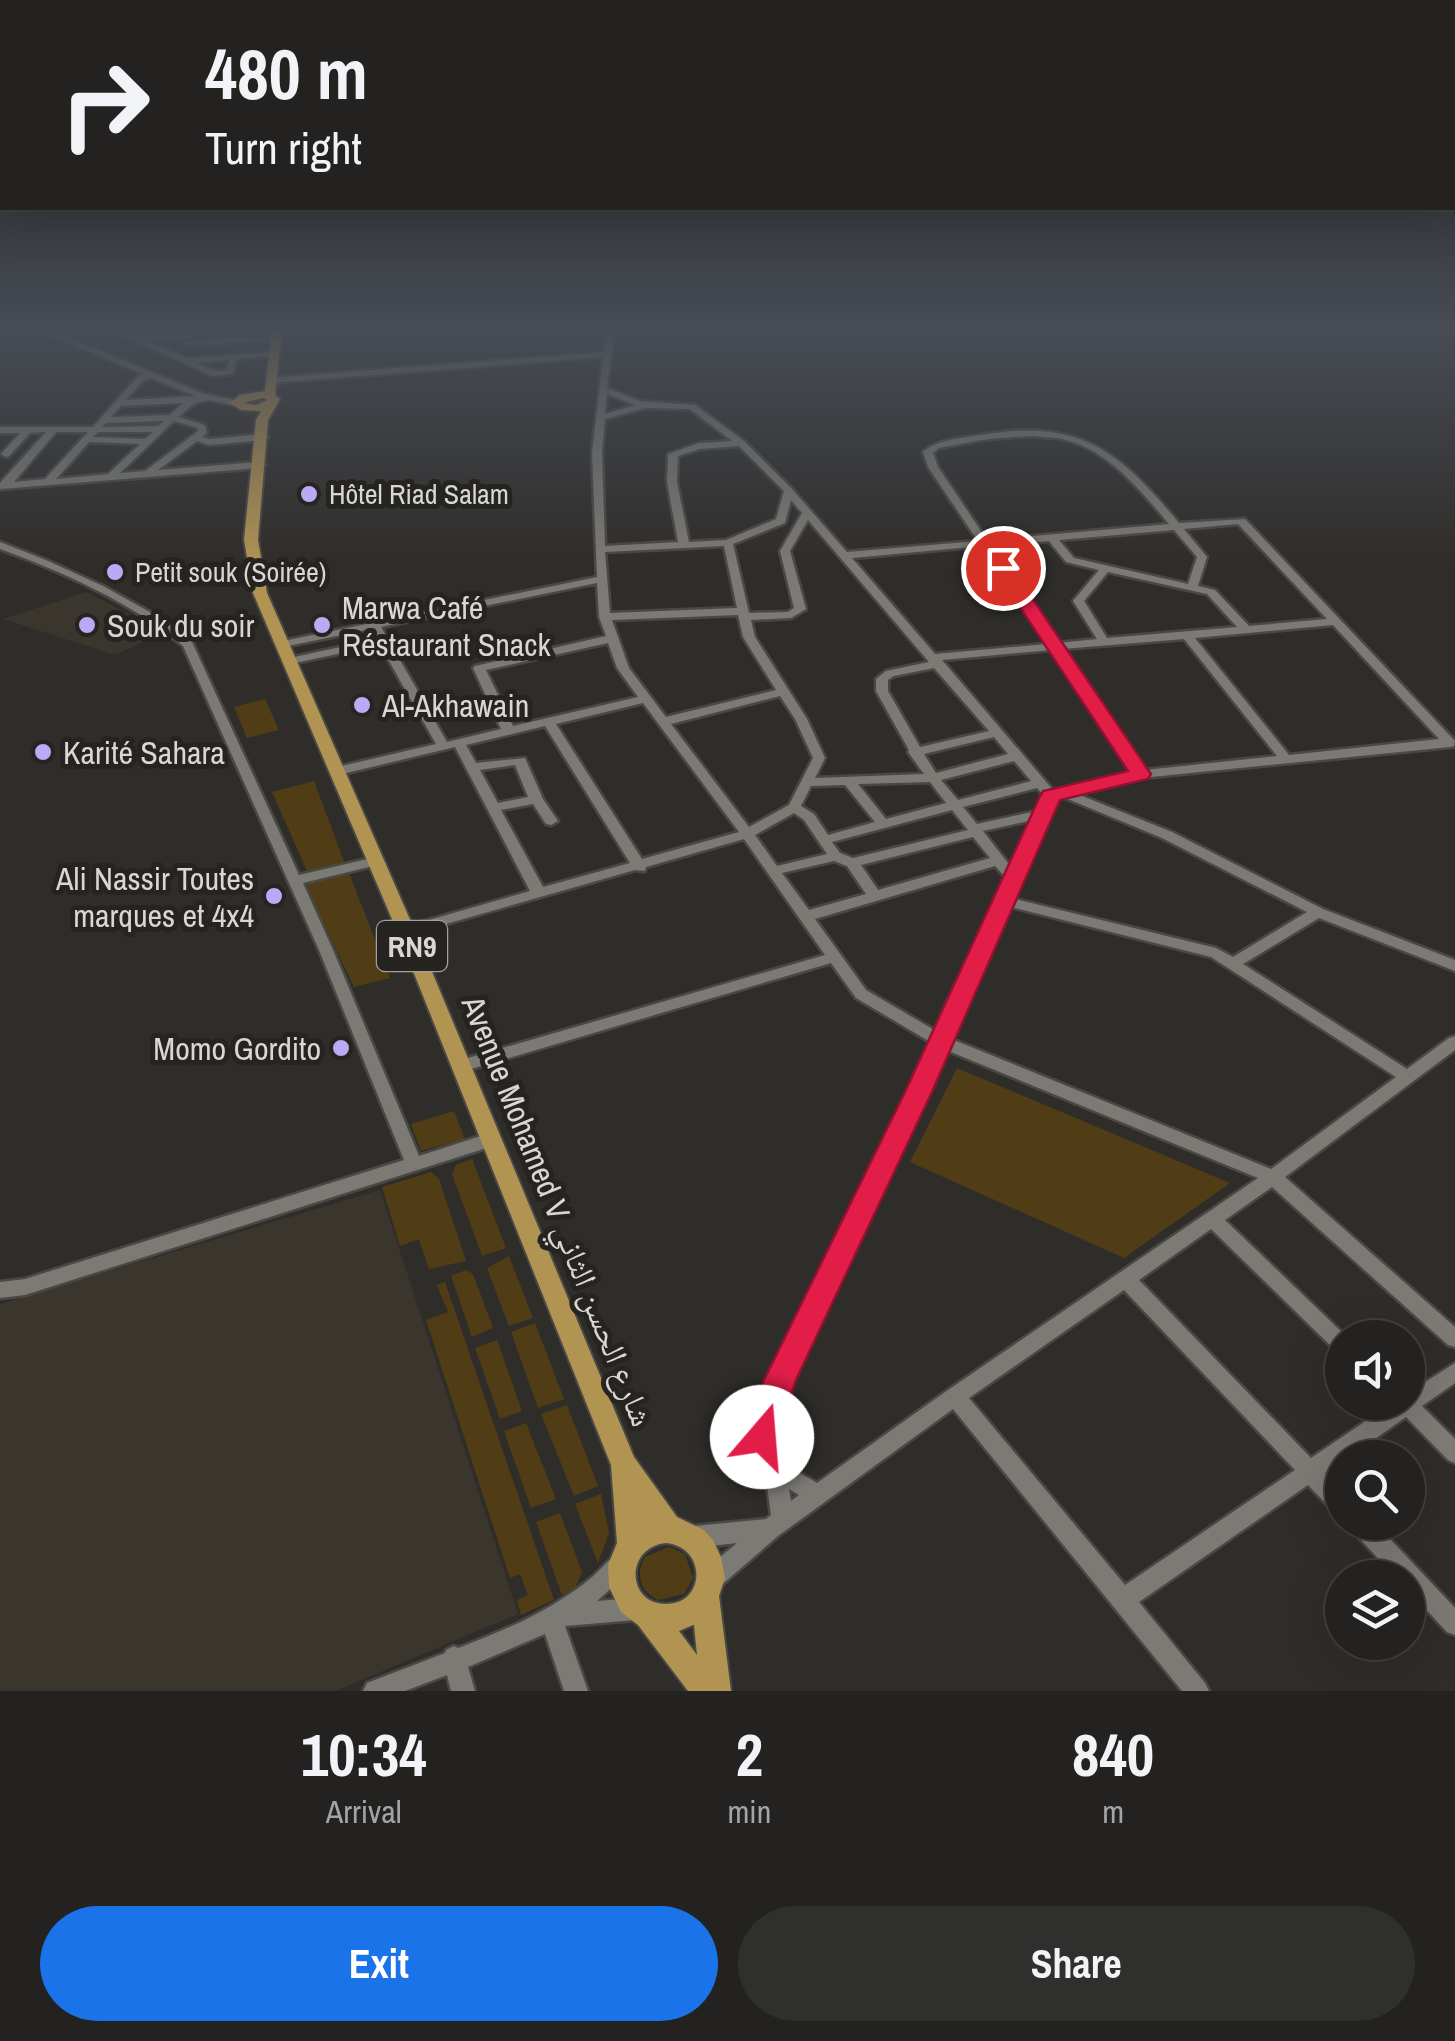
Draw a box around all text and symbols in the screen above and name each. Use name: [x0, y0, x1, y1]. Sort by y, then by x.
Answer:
text: 480 m: [205, 27, 368, 121]
icon: right: [40, 40, 170, 170]
text: Turn right: [205, 117, 362, 178]
place label: Hôtel Riad Salam: [329, 475, 509, 513]
marker: Hôtel Riad Salam: [298, 483, 320, 505]
pin: [961, 526, 1046, 611]
icon: arrive: [976, 541, 1031, 596]
place label: Petit souk (Soirée): [135, 553, 326, 591]
marker: Petit souk (Soirée): [104, 561, 126, 583]
place label: Marwa Café Réstaurant Snack: [342, 586, 551, 666]
place label: Souk du soir: [107, 604, 255, 647]
marker: Souk du soir: [76, 614, 98, 636]
marker: Marwa Café Réstaurant Snack: [311, 614, 333, 636]
place label: Al-Akhawain: [381, 684, 529, 727]
marker: Al-Akhawain: [351, 694, 373, 716]
place label: Karité Sahara: [63, 731, 225, 774]
marker: Karité Sahara: [32, 741, 54, 763]
place label: Ali Nassir Toutes marques et 4x4: [55, 857, 254, 937]
marker: Ali Nassir Toutes marques et 4x4: [263, 885, 285, 907]
road number: RN9: [377, 921, 447, 971]
street label: Avenue Mohamed V شارع الحسن الثاني: [448, 989, 664, 1434]
place label: Momo Gordito: [153, 1027, 321, 1070]
marker: Momo Gordito: [330, 1037, 352, 1059]
map controls: [1325, 1320, 1425, 1660]
button: sound: [1325, 1320, 1425, 1420]
position arrow: [710, 1385, 814, 1489]
button: search: [1325, 1440, 1425, 1540]
button: layers: [1325, 1560, 1425, 1660]
text: 10:34: [301, 1714, 427, 1795]
text: 2: [736, 1714, 763, 1795]
text: 840: [1072, 1714, 1154, 1795]
text: Arrival: [326, 1790, 402, 1833]
text: min: [727, 1790, 771, 1833]
text: m: [1102, 1790, 1124, 1833]
button: Exit: [40, 1906, 718, 2021]
button: Share: [738, 1906, 1415, 2021]

